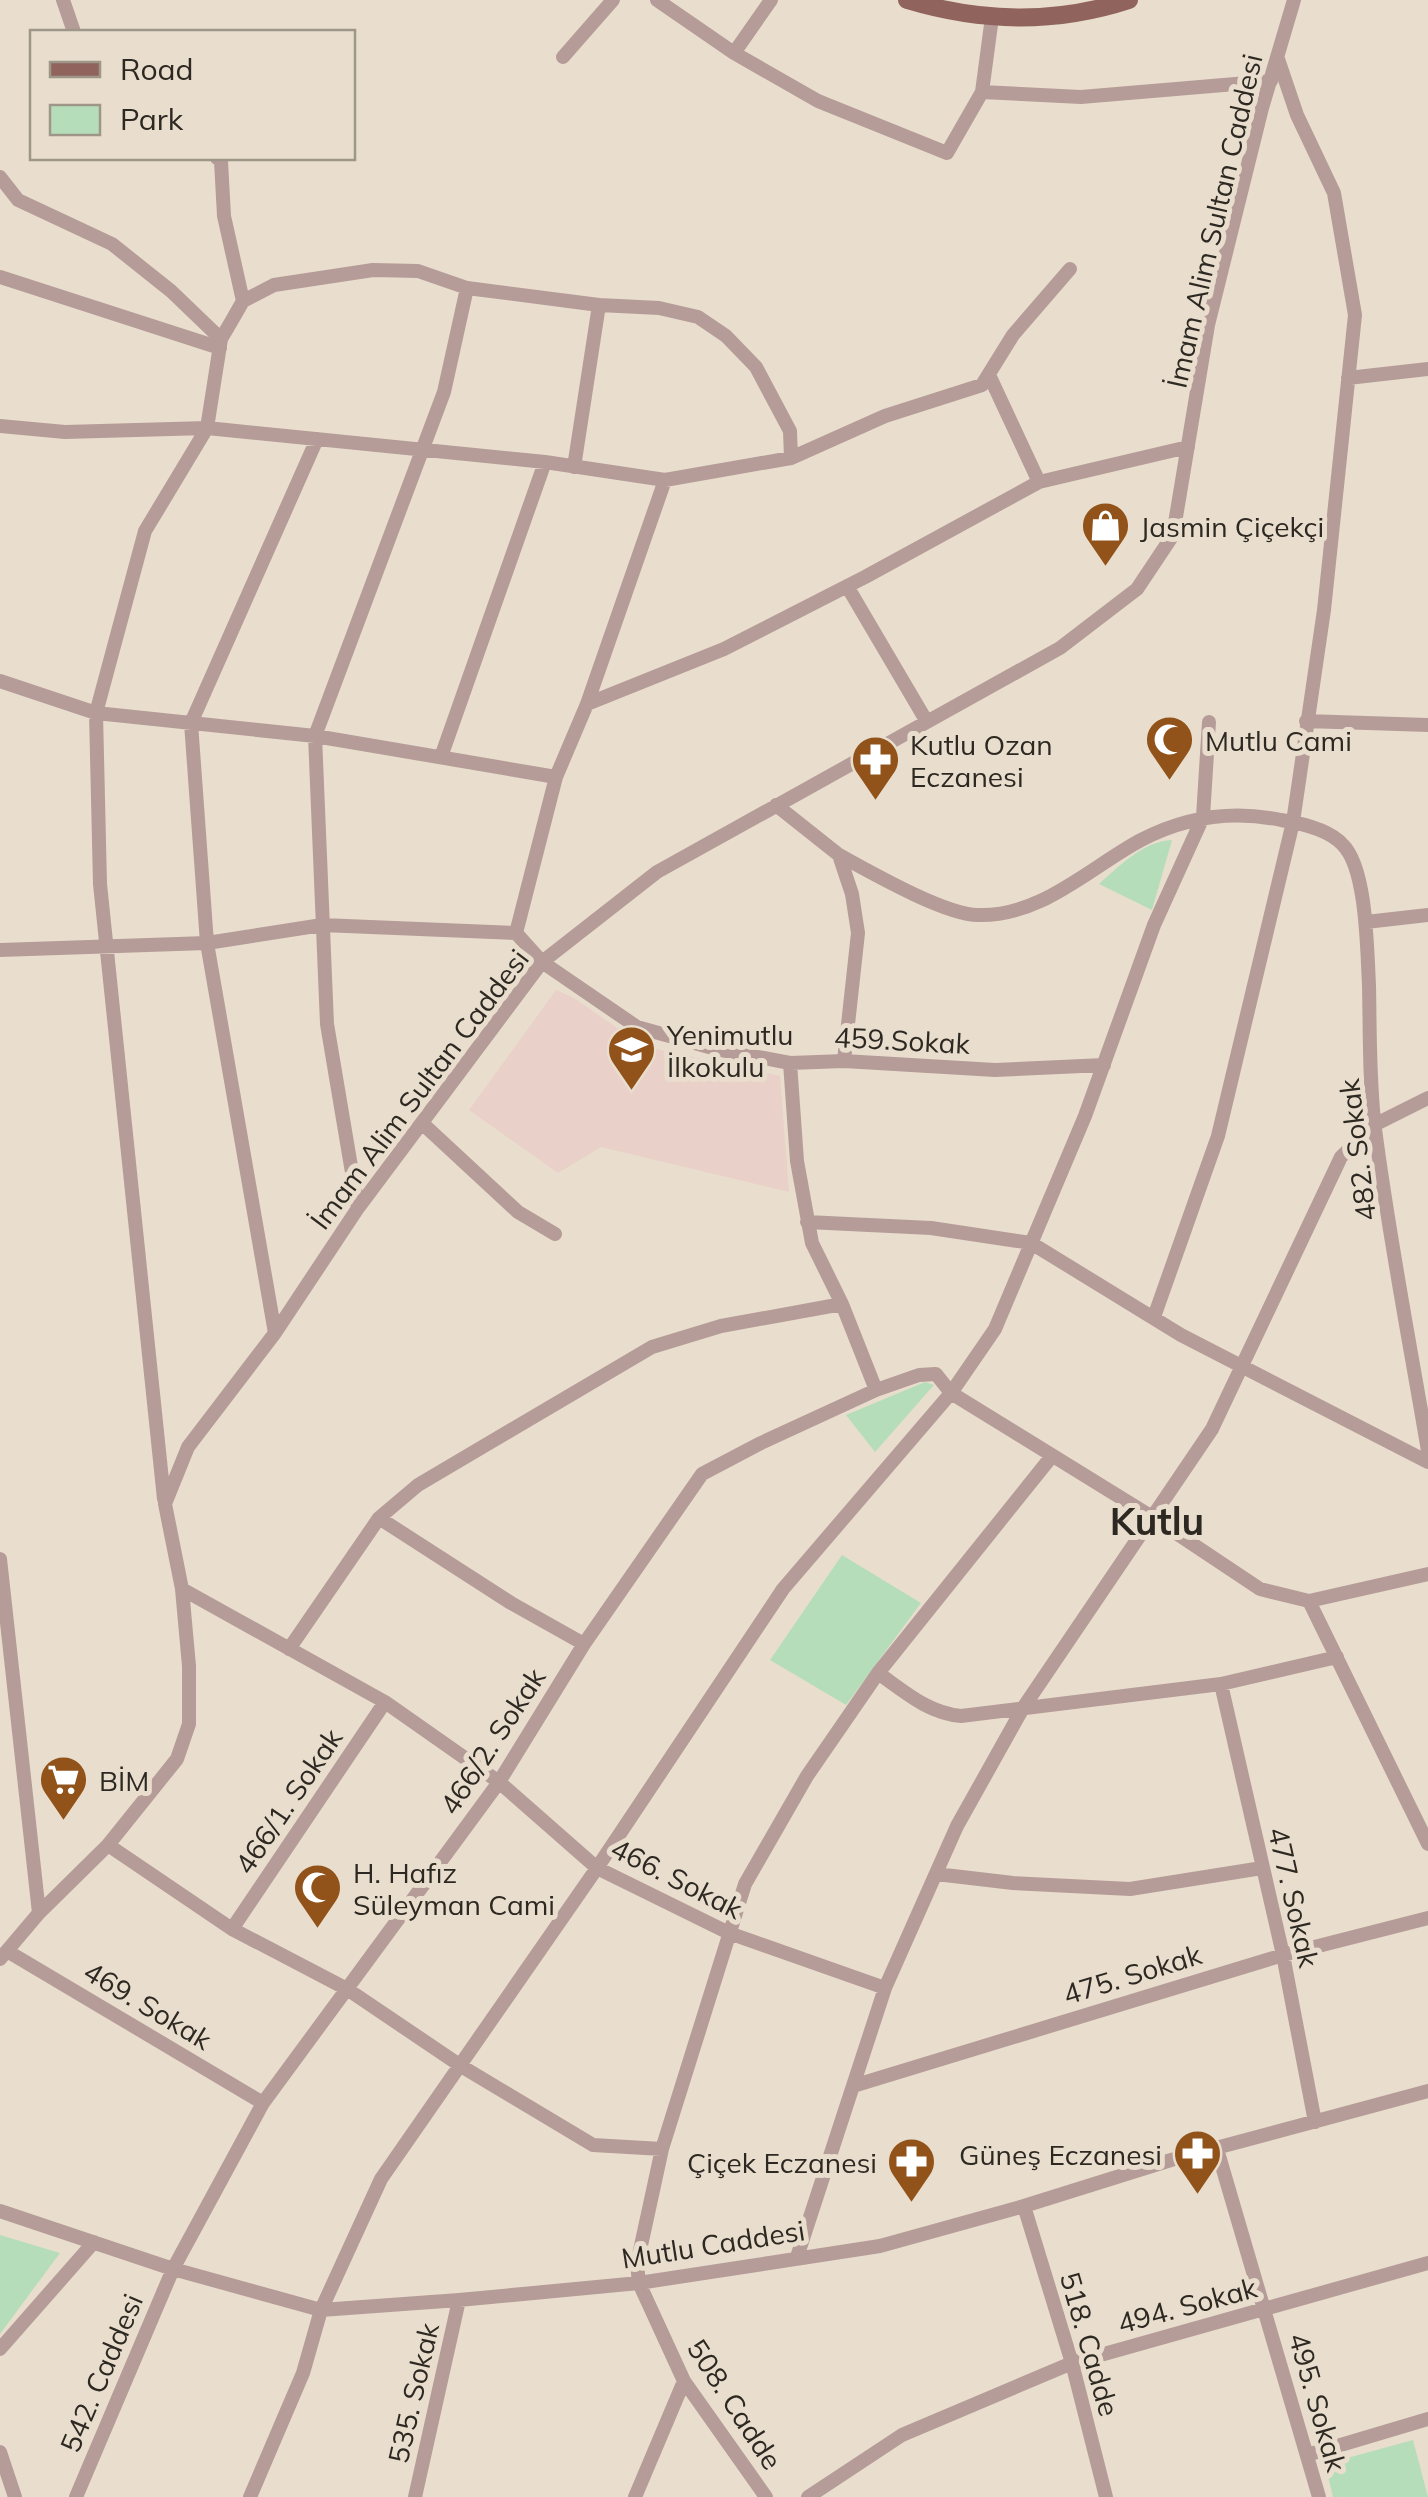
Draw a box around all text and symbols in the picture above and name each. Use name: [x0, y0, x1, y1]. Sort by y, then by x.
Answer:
legend: [30, 30, 355, 160]
text: Road: [120, 50, 194, 88]
street label: İmam Alim Sultan Caddesi: [1159, 51, 1269, 391]
text: Park: [120, 100, 184, 138]
shop icon: Jasmin Çiçekçi: [1079, 500, 1131, 568]
place label: Jasmin Çiçekçi: [1140, 509, 1324, 544]
mosque icon: Mutlu Cami: [1144, 714, 1196, 782]
place label: Mutlu Cami: [1205, 723, 1352, 758]
place label: Kutlu Ozan Eczanesi: [910, 727, 1053, 794]
pharmacy icon: Kutlu Ozan Eczanesi: [849, 734, 901, 802]
street label: İmam Alim Sultan Caddesi: [302, 942, 536, 1236]
place label: Yenimutlu İlkokulu: [666, 1017, 793, 1084]
street label: 459.Sokak: [833, 1019, 971, 1061]
school or university icon: Yenimutlu İlkokulu: [606, 1024, 658, 1092]
street label: 482. Sokak: [1331, 1076, 1383, 1223]
district label: Kutlu: [1110, 1497, 1204, 1545]
street label: 466/2. Sokak: [432, 1661, 553, 1821]
street label: 466/1. Sokak: [227, 1721, 350, 1880]
supermarket icon: BİM: [38, 1754, 90, 1822]
place label: BİM: [99, 1763, 149, 1798]
street label: 477. Sokak: [1261, 1823, 1327, 1971]
street label: 466. Sokak: [605, 1830, 749, 1926]
place label: H. Hafız Süleyman Cami: [353, 1855, 555, 1922]
mosque icon: H. Hafız Süleyman Cami: [292, 1862, 344, 1930]
street label: 475. Sokak: [1058, 1936, 1206, 2012]
street label: 469. Sokak: [78, 1953, 219, 2057]
pharmacy icon: Güneş Eczanesi: [1171, 2128, 1223, 2196]
pharmacy icon: Çiçek Eczanesi: [886, 2136, 938, 2204]
place label: Güneş Eczanesi: [959, 2137, 1162, 2172]
place label: Çiçek Eczanesi: [687, 2145, 877, 2180]
street label: Mutlu Caddesi: [619, 2212, 807, 2276]
street label: 518. Cadde: [1053, 2268, 1127, 2420]
street label: 494. Sokak: [1113, 2269, 1261, 2340]
street label: 542. Caddesi: [52, 2288, 150, 2458]
street label: 535. Sokak: [380, 2319, 446, 2467]
street label: 495. Sokak: [1281, 2328, 1355, 2476]
street label: 508. Cadde: [680, 2332, 790, 2476]

